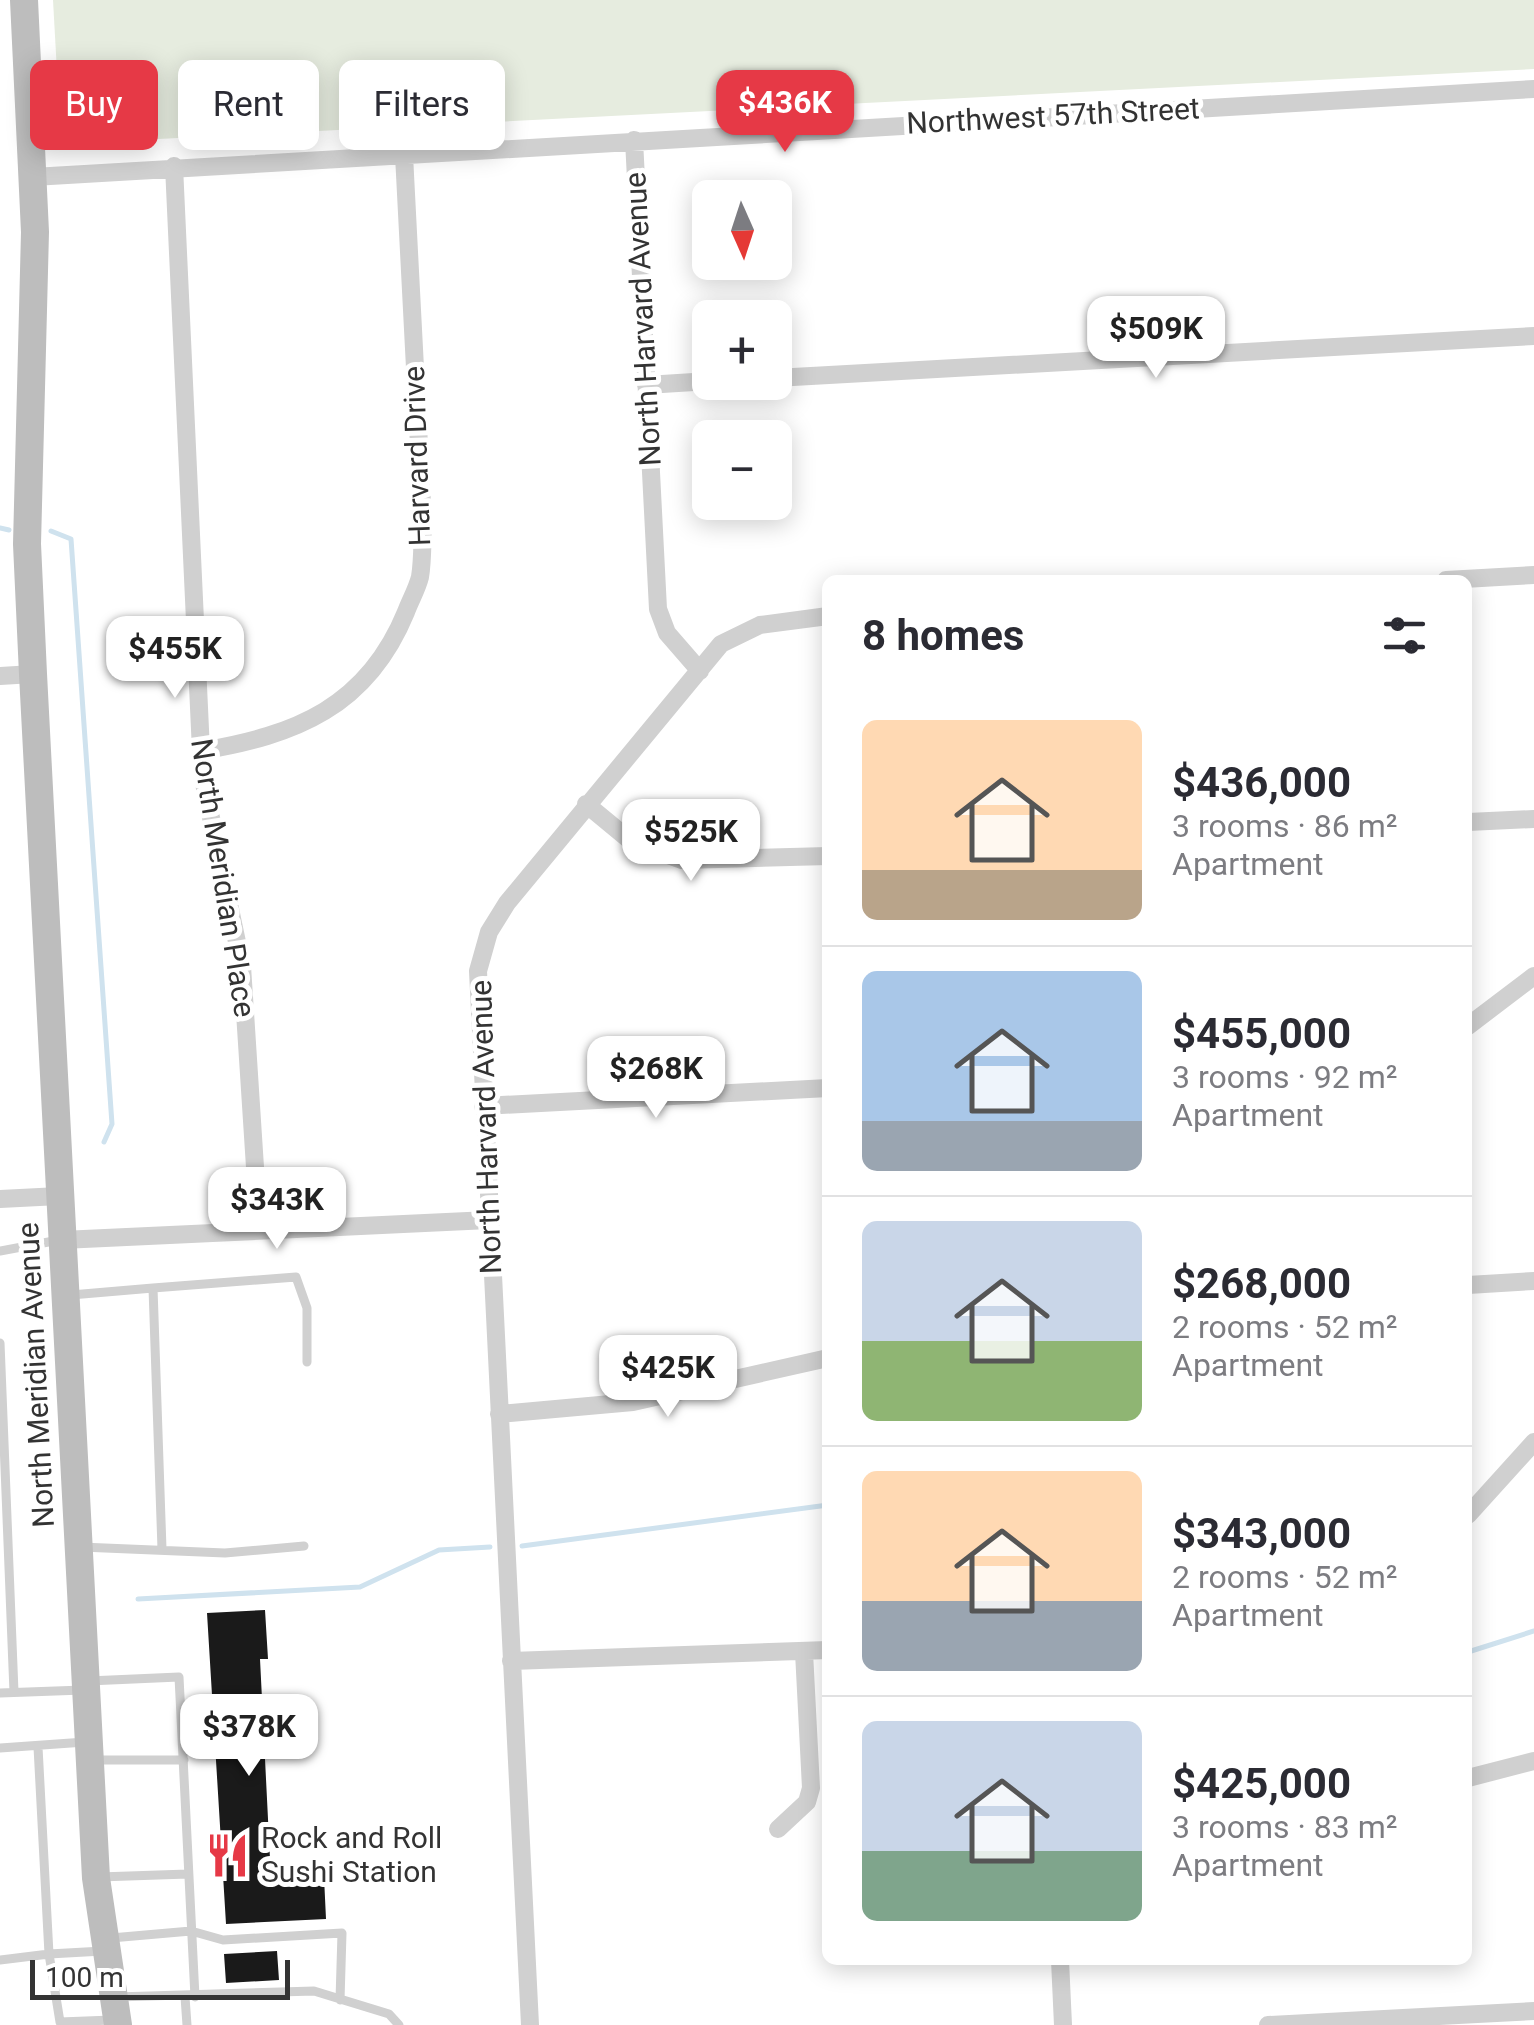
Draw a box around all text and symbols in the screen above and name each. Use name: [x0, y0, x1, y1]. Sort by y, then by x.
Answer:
chip: Buy: [30, 60, 158, 150]
chip: Rent: [178, 60, 319, 150]
chip: Filters: [339, 60, 505, 150]
pin: $436K: [715, 70, 855, 155]
text: $436K: [738, 83, 832, 121]
street label: Northwest 57th Street: [905, 90, 1200, 141]
street label: North Harvard Avenue: [617, 171, 668, 467]
north arrow: [692, 180, 792, 280]
map controls: [692, 180, 792, 520]
pin: $509K: [1086, 296, 1226, 381]
button: +: [692, 300, 792, 400]
text: $509K: [1109, 309, 1203, 347]
street label: Harvard Drive: [396, 365, 437, 547]
button: −: [692, 420, 792, 520]
icon: filters: [1377, 608, 1432, 663]
text: 8 homes: [862, 611, 1024, 660]
pin: $455K: [105, 616, 245, 701]
text: $455K: [128, 629, 222, 667]
street label: North Meridian Place: [184, 736, 263, 1020]
text: $436,000: [1172, 758, 1351, 807]
icon: home: [942, 760, 1062, 880]
pin: $525K: [621, 799, 761, 884]
text: 3 rooms · 86 m²: [1172, 807, 1397, 845]
text: $525K: [644, 812, 738, 850]
text: Apartment: [1172, 845, 1324, 883]
street label: North Harvard Avenue: [463, 979, 508, 1275]
text: $455,000: [1172, 1009, 1351, 1058]
icon: home: [942, 1011, 1062, 1131]
pin: $268K: [586, 1036, 726, 1121]
text: $268K: [609, 1049, 703, 1087]
text: 3 rooms · 92 m²: [1172, 1058, 1397, 1096]
text: Apartment: [1172, 1096, 1324, 1134]
pin: $343K: [207, 1167, 347, 1252]
text: $343K: [230, 1180, 324, 1218]
street label: North Meridian Avenue: [10, 1222, 61, 1528]
text: $268,000: [1172, 1259, 1351, 1308]
icon: home: [942, 1261, 1062, 1381]
text: 2 rooms · 52 m²: [1172, 1308, 1397, 1346]
pin: $425K: [598, 1335, 738, 1420]
text: Apartment: [1172, 1346, 1324, 1384]
text: $425K: [621, 1348, 715, 1386]
text: $343,000: [1172, 1509, 1351, 1558]
icon: home: [942, 1511, 1062, 1631]
text: 2 rooms · 52 m²: [1172, 1558, 1397, 1596]
text: Apartment: [1172, 1596, 1324, 1634]
pin: $378K: [179, 1694, 319, 1779]
text: $378K: [202, 1707, 296, 1745]
text: $425,000: [1172, 1759, 1351, 1808]
icon: home: [942, 1761, 1062, 1881]
text: 3 rooms · 83 m²: [1172, 1808, 1397, 1846]
place label: Rock and Roll Sushi Station: [261, 1820, 442, 1889]
restaurant icon: Rock and Roll Sushi Station: [204, 1831, 252, 1879]
text: Apartment: [1172, 1846, 1324, 1884]
scale bar: [30, 1955, 290, 2000]
text: 100 m: [45, 1961, 124, 1994]

